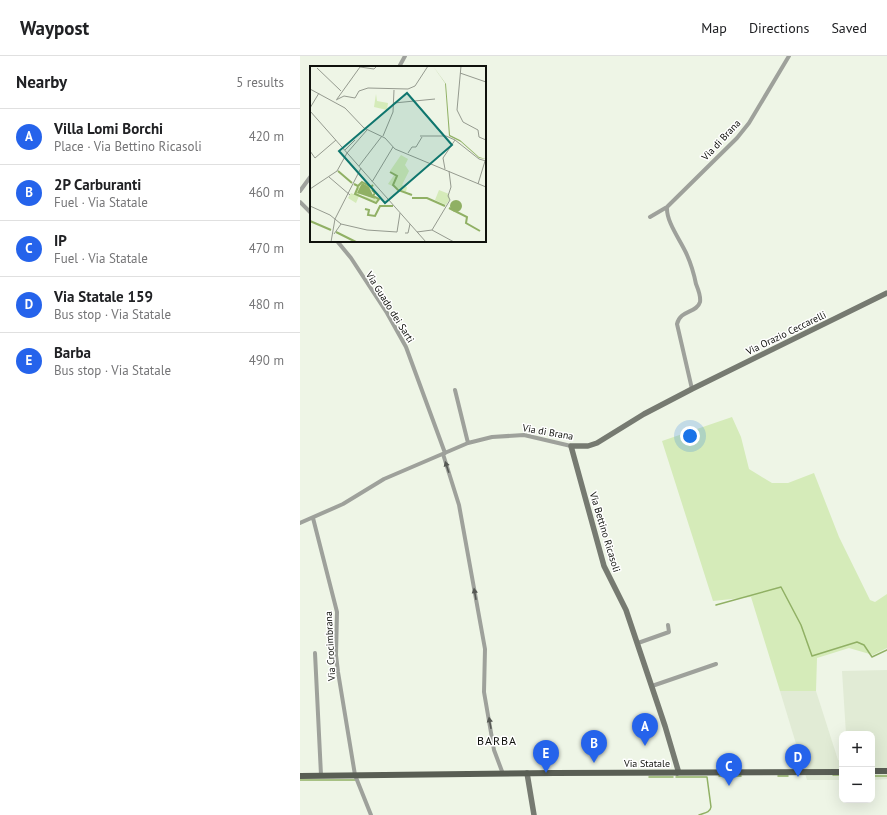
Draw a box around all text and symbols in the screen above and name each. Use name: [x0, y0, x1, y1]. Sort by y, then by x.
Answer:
text: Waypost: [20, 16, 89, 40]
text: Map: [701, 19, 727, 37]
text: Directions: [749, 19, 809, 37]
text: Saved: [831, 19, 867, 37]
inset map: [310, 66, 486, 242]
text: Nearby: [16, 71, 67, 93]
text: 5 results: [236, 74, 284, 91]
street label: Via di Brana: [698, 117, 743, 164]
text: Villa Lomi Borchi: [54, 119, 163, 138]
text: A: [25, 128, 33, 145]
text: 420 m: [249, 128, 284, 145]
text: Place · Via Bettino Ricasoli: [54, 138, 202, 155]
text: 2P Carburanti: [54, 175, 141, 194]
text: B: [25, 184, 33, 201]
text: 460 m: [249, 184, 284, 201]
text: Fuel · Via Statale: [54, 194, 148, 211]
text: IP: [54, 231, 67, 250]
text: C: [25, 240, 33, 257]
text: 470 m: [249, 240, 284, 257]
text: Fuel · Via Statale: [54, 250, 148, 267]
street label: Via Guado dei Sarti: [362, 268, 417, 345]
text: Via Statale 159: [54, 287, 153, 306]
text: D: [25, 296, 33, 313]
text: 480 m: [249, 296, 284, 313]
text: Bus stop · Via Statale: [54, 306, 171, 323]
street label: Via Orazio Ceccarelli: [743, 308, 828, 358]
text: Barba: [54, 343, 91, 362]
text: E: [26, 352, 32, 369]
text: 490 m: [249, 352, 284, 369]
text: Bus stop · Via Statale: [54, 362, 171, 379]
street label: Via di Brana: [521, 421, 574, 443]
your location: [680, 426, 700, 446]
one-way arrow: [444, 461, 450, 473]
street label: Via Bettino Ricasoli: [586, 489, 623, 574]
one-way arrow: [472, 588, 478, 600]
street label: Via Crocimbrana: [322, 611, 338, 682]
pin: A: [632, 713, 658, 746]
one-way arrow: [487, 717, 493, 729]
pin: B: [581, 730, 607, 763]
map controls: [839, 731, 875, 803]
button: +: [839, 731, 875, 767]
district label: BARBA: [477, 733, 517, 748]
pin: E: [533, 740, 559, 773]
pin: D: [785, 744, 811, 777]
pin: C: [716, 753, 742, 786]
street label: Via Statale: [623, 757, 670, 770]
button: −: [839, 767, 875, 803]

